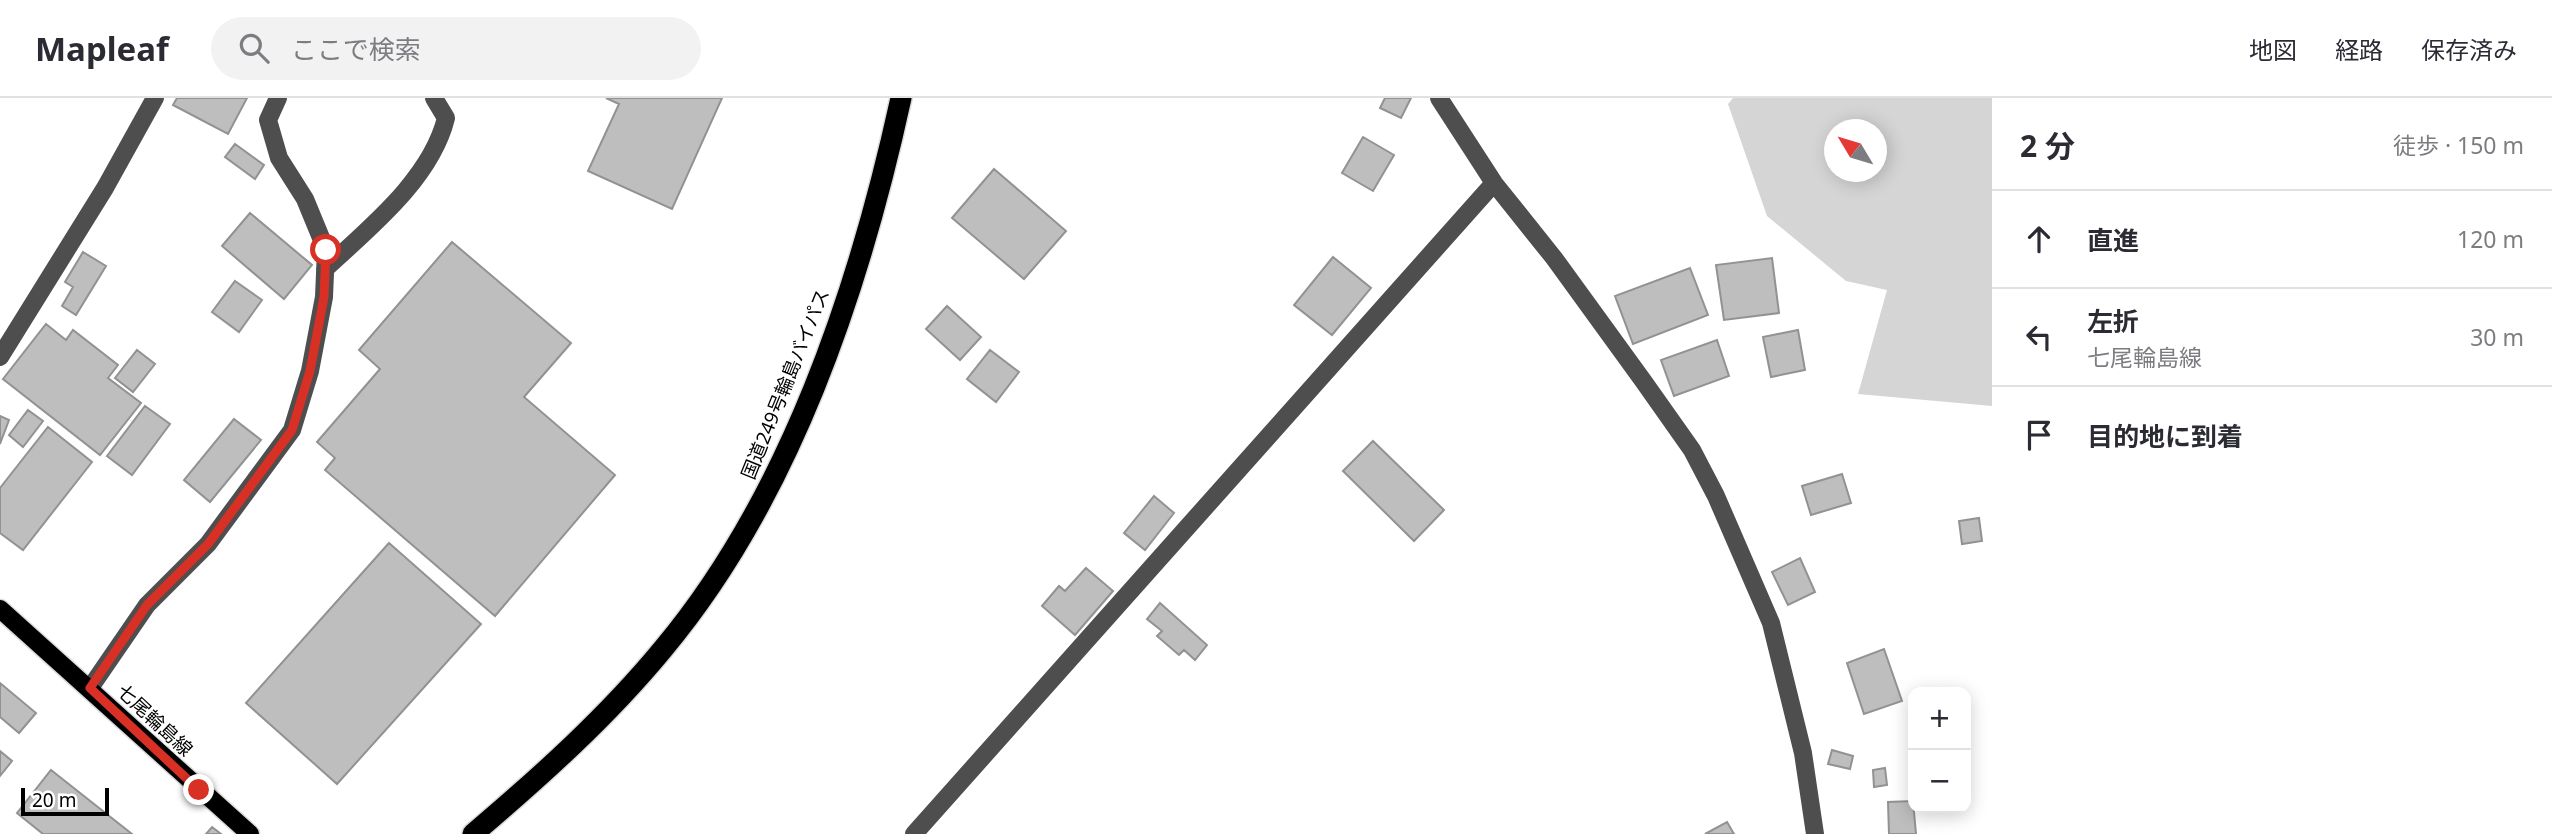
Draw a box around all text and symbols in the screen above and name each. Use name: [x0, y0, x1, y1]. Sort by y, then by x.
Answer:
search box: [211, 17, 701, 80]
text: Mapleaf: [35, 26, 169, 71]
icon: search: [235, 29, 273, 67]
text: ここで検索: [291, 31, 421, 67]
text: 地図: [2249, 33, 2297, 66]
text: 経路: [2335, 33, 2383, 66]
text: 保存済み: [2421, 33, 2517, 66]
north arrow: [1824, 119, 1887, 182]
text: 2 分: [2020, 125, 2075, 166]
text: 徒歩 · 150 m: [2393, 129, 2524, 161]
icon: ahead: [2020, 220, 2058, 258]
text: 直進: [2087, 222, 2139, 258]
text: 120 m: [2457, 223, 2524, 255]
route start: [310, 234, 341, 265]
street label: 国道249号輪島バイパス: [735, 285, 835, 483]
text: 左折: [2087, 303, 2139, 339]
icon: left: [2020, 318, 2058, 356]
text: 30 m: [2470, 321, 2524, 353]
text: 七尾輪島線: [2087, 341, 2202, 373]
icon: arrive: [2020, 416, 2058, 454]
text: 目的地に到着: [2087, 418, 2243, 454]
street label: 七尾輪島線: [111, 678, 199, 762]
map controls: [1908, 687, 1971, 813]
button: +: [1908, 687, 1971, 750]
button: −: [1908, 750, 1971, 813]
route end: [183, 774, 214, 805]
scale bar: [21, 785, 108, 817]
text: 20 m: [32, 787, 76, 813]

